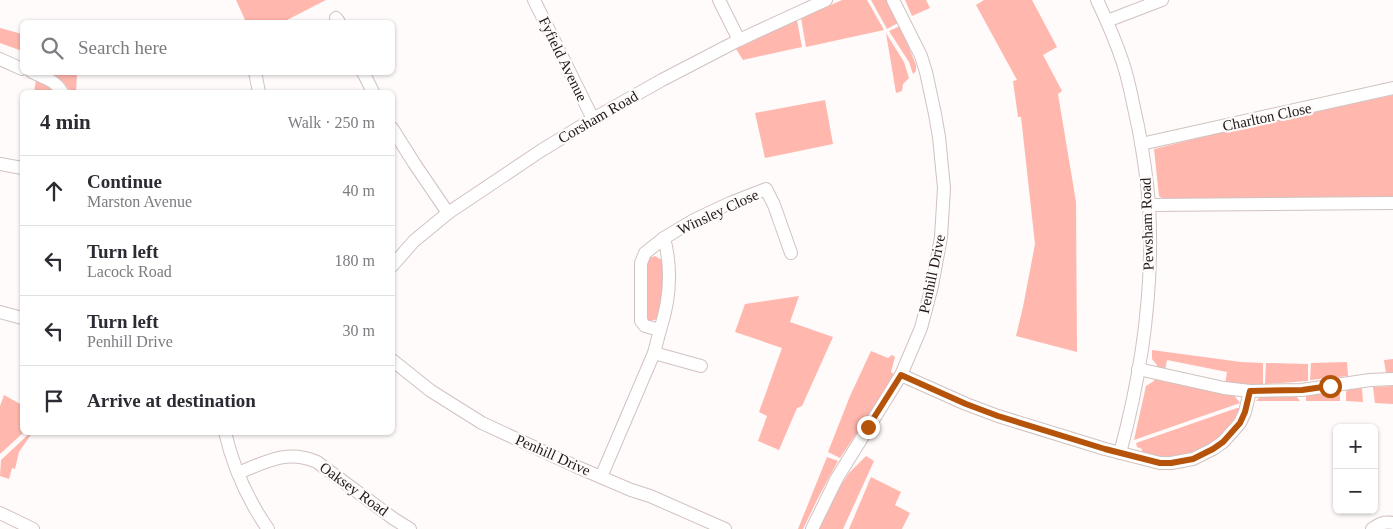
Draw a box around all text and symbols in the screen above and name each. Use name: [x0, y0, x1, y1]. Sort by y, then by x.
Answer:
street label: Fyfield Avenue: [536, 14, 590, 104]
search box: [20, 20, 395, 75]
icon: search: [38, 34, 66, 62]
text: Search here: [78, 37, 167, 58]
street label: Corsham Road: [555, 87, 641, 146]
street label: Charlton Close: [1221, 100, 1313, 134]
text: 4 min: [40, 110, 91, 134]
text: Walk · 250 m: [288, 114, 375, 131]
text: Continue: [87, 171, 162, 192]
icon: ahead: [40, 177, 68, 205]
street label: Pewsham Road: [1137, 177, 1157, 271]
text: 40 m: [343, 182, 375, 199]
street label: Winsley Close: [675, 186, 761, 238]
text: Marston Avenue: [87, 193, 192, 210]
street label: Penhill Drive: [916, 233, 948, 315]
text: Turn left: [87, 241, 159, 262]
icon: left: [40, 247, 68, 275]
text: 180 m: [335, 252, 375, 269]
text: Lacock Road: [87, 263, 172, 280]
text: Turn left: [87, 311, 159, 332]
icon: left: [40, 317, 68, 345]
text: 30 m: [343, 322, 375, 339]
text: Penhill Drive: [87, 333, 173, 350]
route start: [1319, 375, 1342, 398]
icon: arrive: [40, 387, 68, 415]
text: Arrive at destination: [87, 390, 256, 411]
route end: [857, 416, 880, 439]
map controls: [1333, 424, 1378, 514]
button: +: [1333, 424, 1378, 469]
street label: Penhill Drive: [513, 431, 593, 479]
street label: Oaksey Road: [317, 459, 392, 519]
button: −: [1333, 469, 1378, 514]

